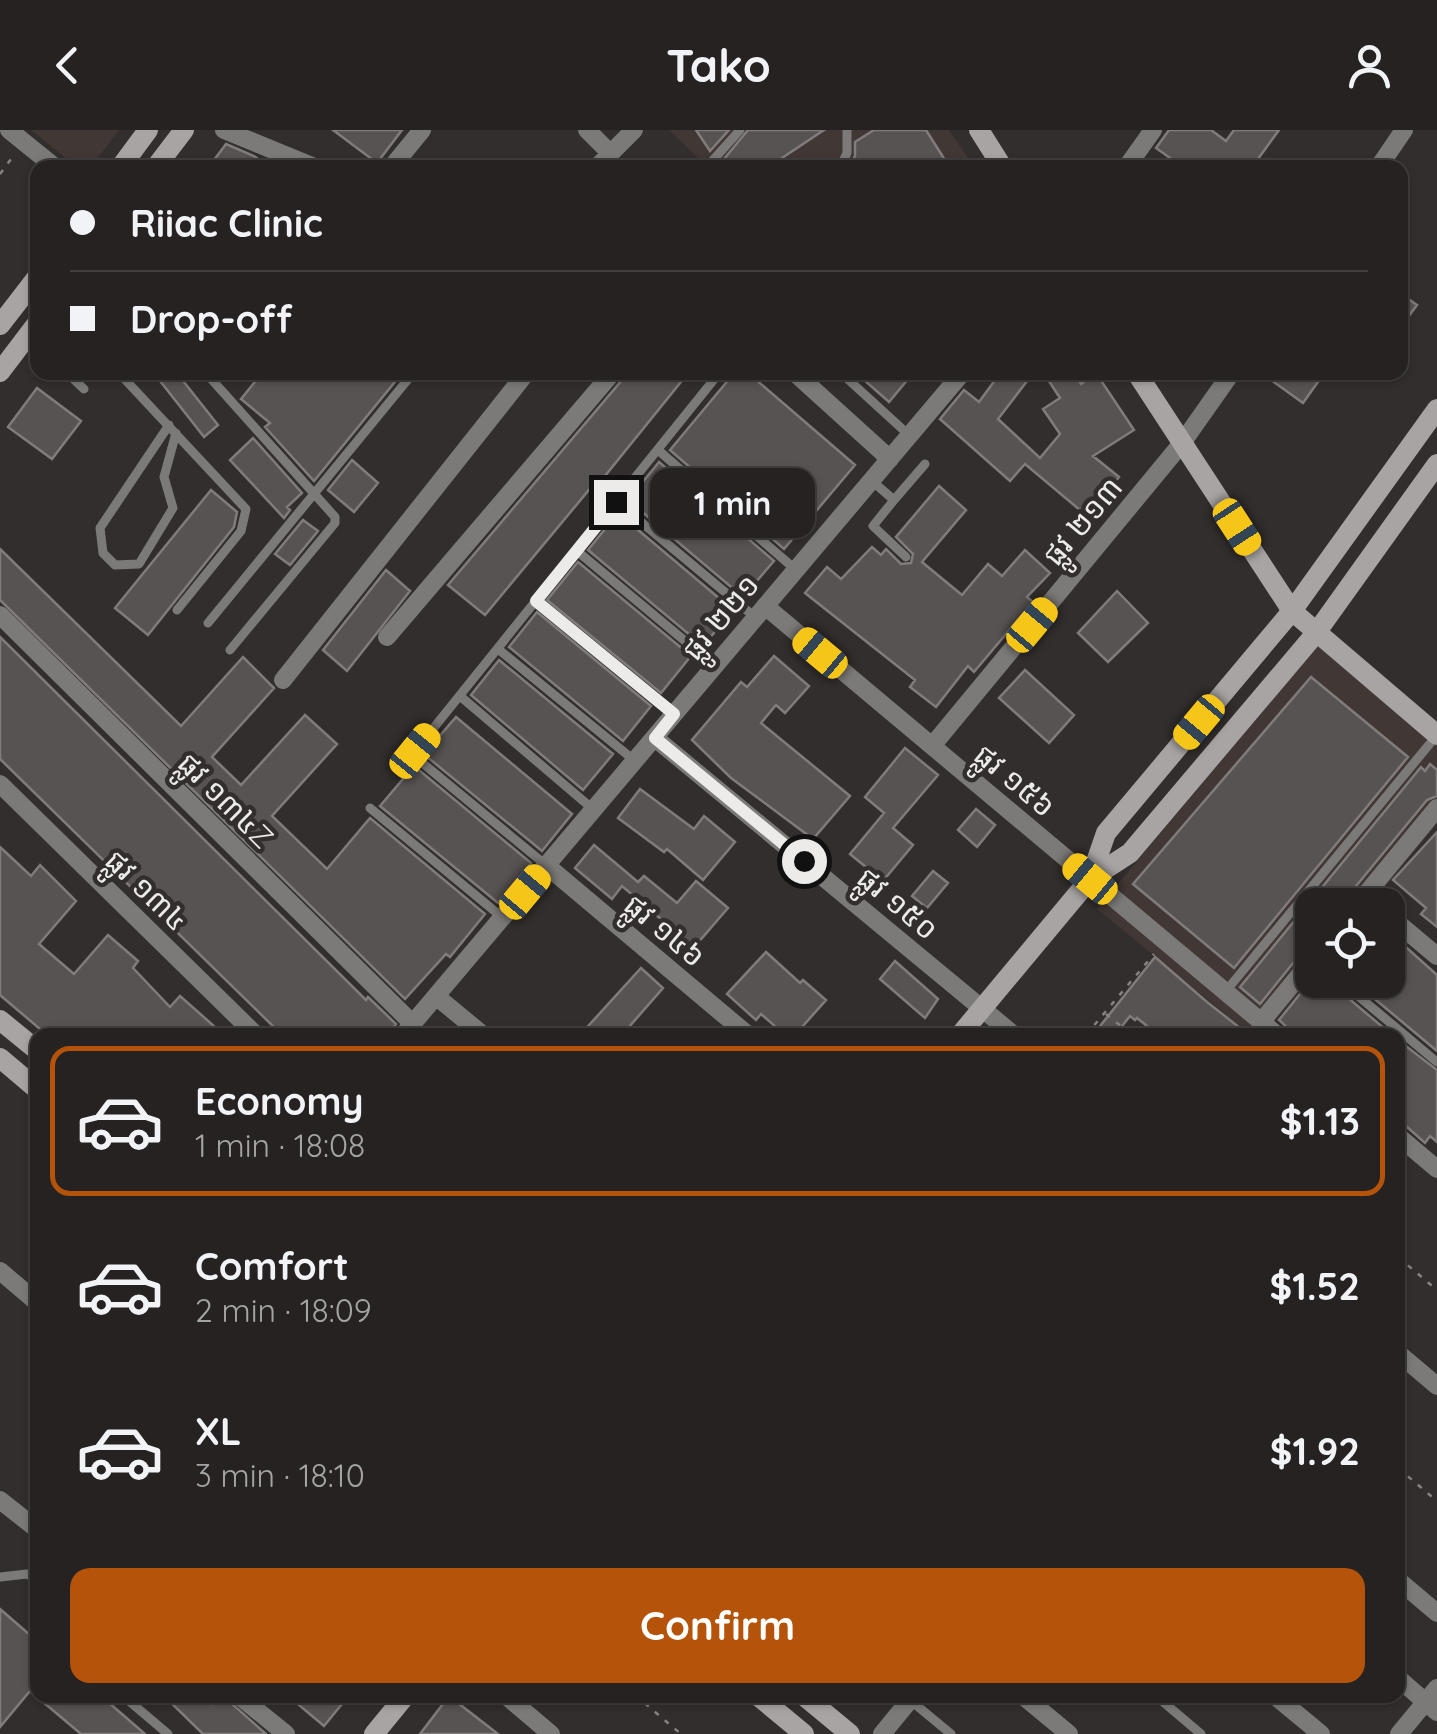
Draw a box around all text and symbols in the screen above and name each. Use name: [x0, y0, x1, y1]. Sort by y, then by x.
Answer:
text: Tako: [666, 37, 771, 93]
icon: back: [40, 38, 95, 93]
icon: person: [1342, 38, 1397, 93]
text: Riiac Clinic: [130, 199, 323, 247]
text: Drop-off: [130, 295, 292, 343]
callout: 1 min: [651, 467, 816, 537]
street label: ផ្លូវ ២១៣: [1034, 469, 1136, 578]
route end: [594, 480, 639, 525]
text: 1 min: [694, 483, 771, 523]
car: [1208, 494, 1266, 560]
street label: ផ្លូវ ២២១: [673, 566, 773, 673]
car: [1001, 592, 1063, 658]
car: [787, 622, 853, 684]
car: [1168, 689, 1230, 755]
car: [384, 718, 446, 784]
street label: ផ្លូវ ១៥៦: [962, 735, 1063, 831]
street label: ផ្លូវ ១៣៤Z: [164, 744, 282, 862]
route start: [782, 839, 827, 884]
street label: ផ្លូវ ១៣៤: [92, 841, 197, 944]
car: [1057, 848, 1123, 910]
street label: ផ្លូវ ១៥០: [845, 858, 946, 954]
car: [494, 859, 556, 925]
street label: ផ្លូវ ១៤៦: [612, 885, 713, 981]
map controls: [1295, 888, 1405, 998]
button: locate: [1295, 888, 1405, 998]
icon: car: [75, 1076, 165, 1166]
text: Economy: [195, 1077, 364, 1125]
text: $1.13: [1280, 1097, 1360, 1145]
text: 1 min · 18:08: [195, 1125, 365, 1165]
icon: car: [75, 1241, 165, 1331]
text: Comfort: [195, 1242, 349, 1290]
text: $1.52: [1270, 1262, 1360, 1310]
text: 2 min · 18:09: [195, 1290, 372, 1330]
icon: car: [75, 1406, 165, 1496]
text: XL: [195, 1407, 241, 1455]
text: $1.92: [1270, 1427, 1360, 1475]
text: 3 min · 18:10: [195, 1455, 365, 1495]
button: Confirm: [70, 1568, 1365, 1683]

